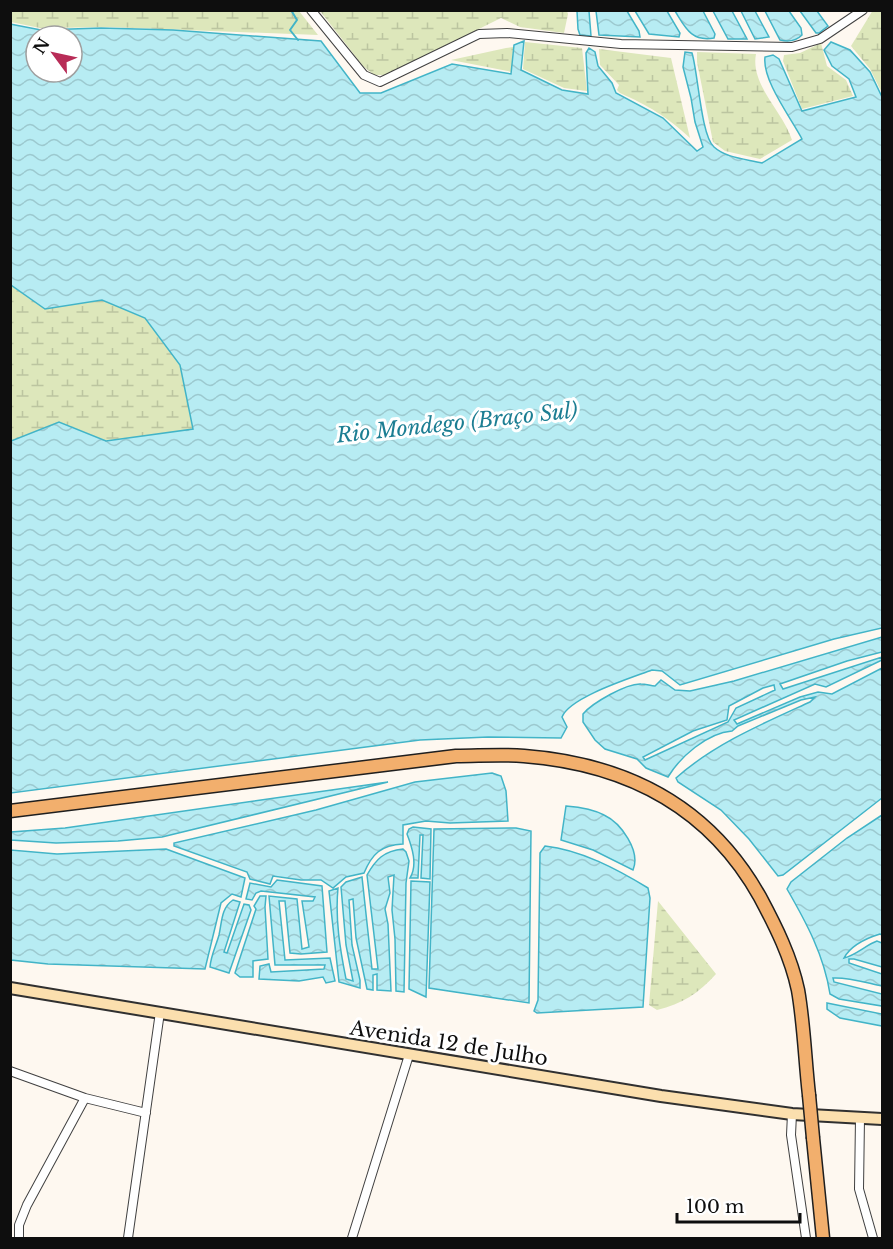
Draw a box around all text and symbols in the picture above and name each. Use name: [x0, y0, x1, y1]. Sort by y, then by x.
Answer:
north arrow: [24, 24, 84, 84]
text: N: [29, 34, 54, 58]
water label: Rio Mondego (Braço Sul): [334, 397, 579, 449]
street label: Avenida 12 de Julho: [347, 1015, 550, 1071]
scale bar: [677, 1186, 800, 1224]
text: 100 m: [686, 1196, 744, 1218]

